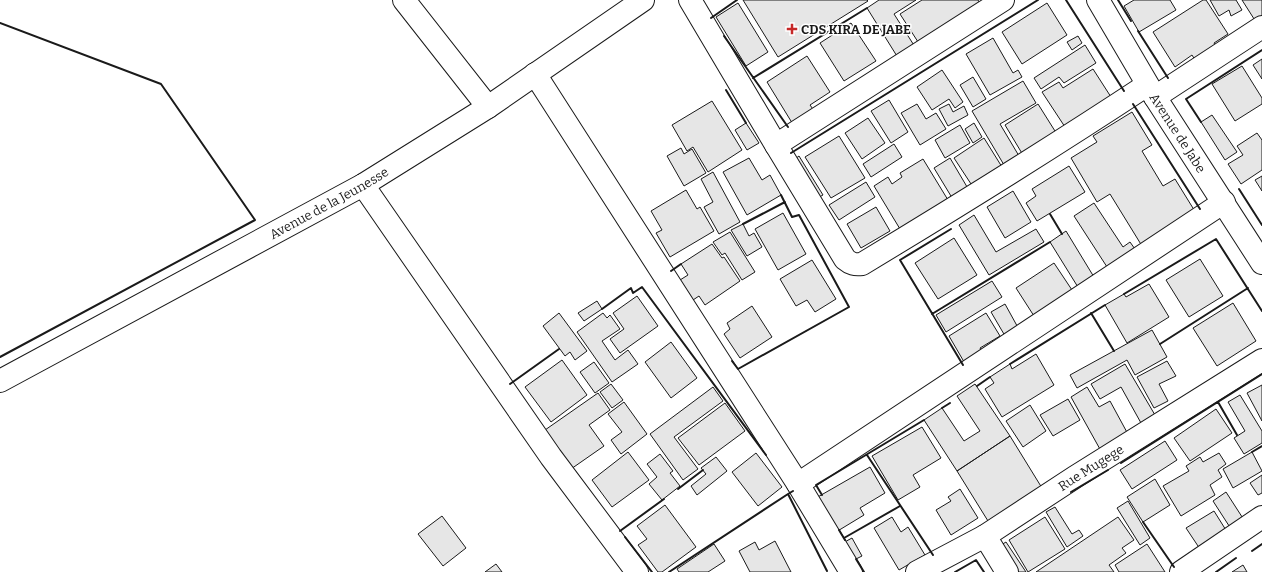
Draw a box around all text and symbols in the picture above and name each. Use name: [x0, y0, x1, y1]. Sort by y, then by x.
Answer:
place label: CDS KIRA DE JABE: [801, 22, 911, 37]
marker: CDS KIRA DE JABE: [786, 23, 798, 35]
street label: Avenue de Jabe: [1146, 90, 1209, 176]
street label: Avenue de la Jeunesse: [267, 164, 391, 242]
street label: Rue Mugege: [1056, 442, 1126, 494]

